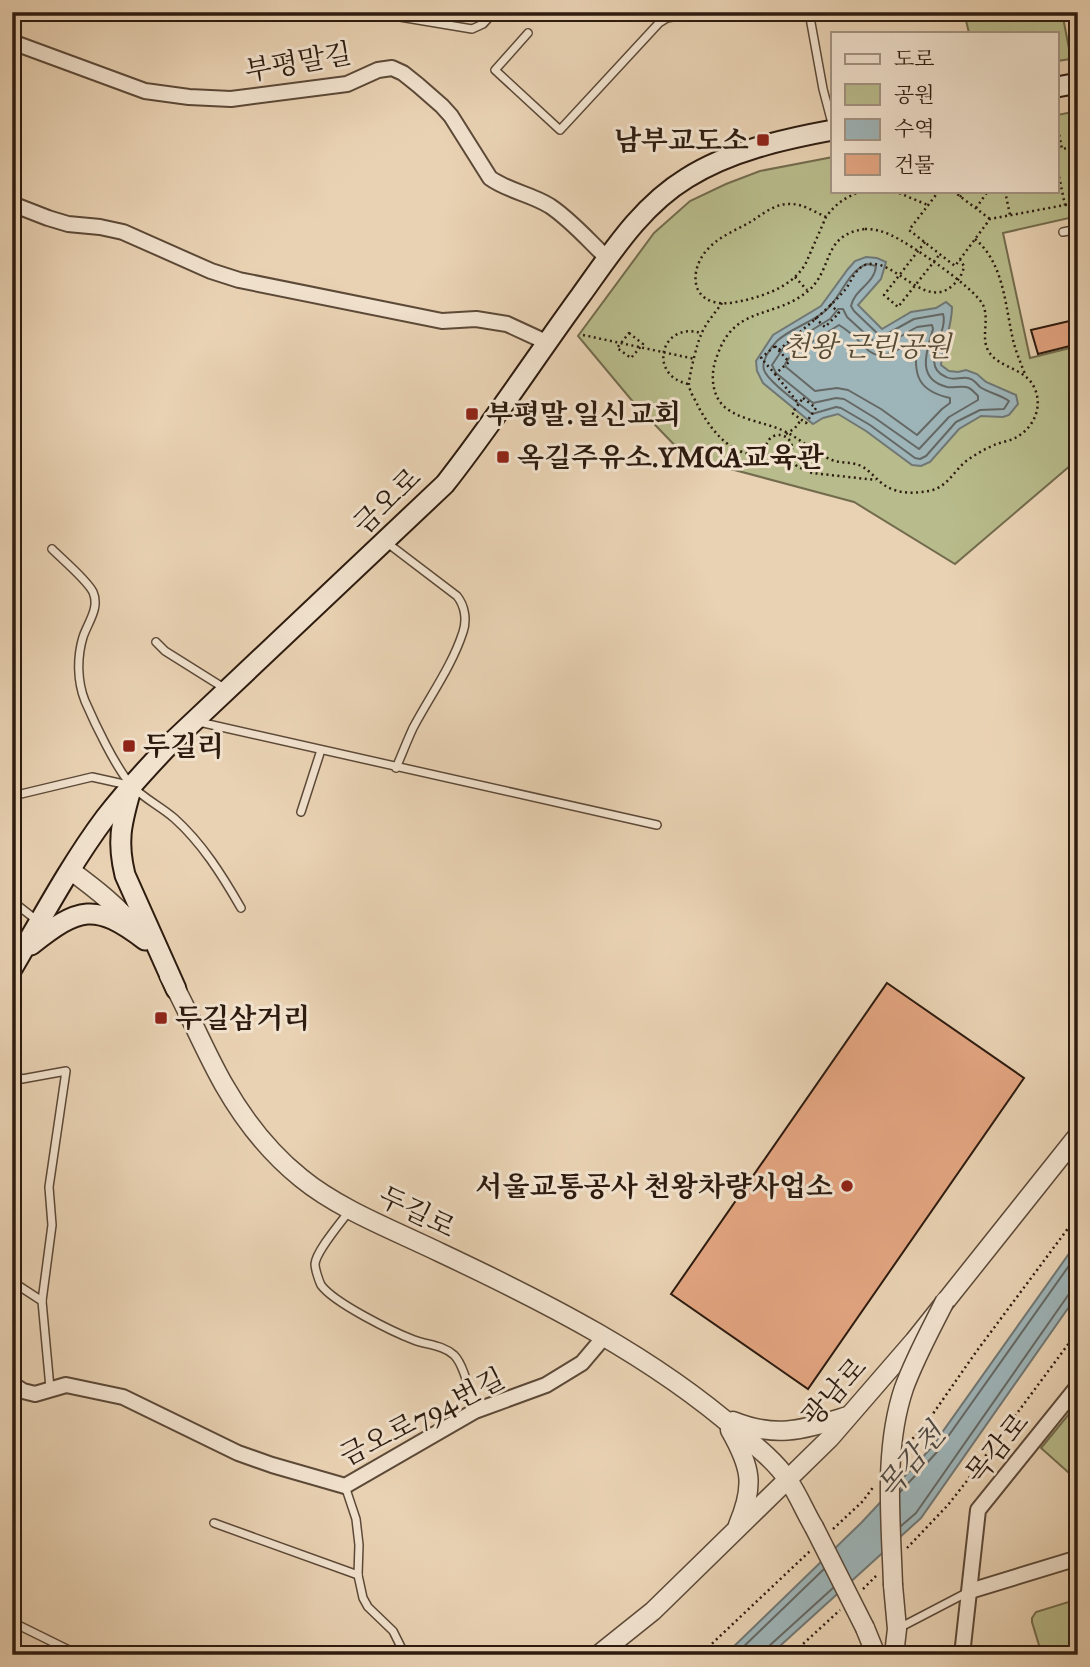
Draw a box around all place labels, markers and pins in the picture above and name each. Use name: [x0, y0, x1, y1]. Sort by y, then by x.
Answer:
place label: 남부교도소: [614, 123, 749, 158]
marker: 남부교도소: [755, 132, 771, 148]
place label: 부평말.일신교회: [486, 397, 681, 432]
marker: 부평말.일신교회: [464, 406, 480, 422]
place label: 옥길주유소.YMCA교육관: [517, 440, 824, 475]
marker: 옥길주유소.YMCA교육관: [495, 449, 511, 465]
place label: 두길리: [143, 729, 224, 764]
marker: 두길리: [121, 738, 137, 754]
place label: 두길삼거리: [175, 1001, 310, 1036]
marker: 두길삼거리: [153, 1010, 169, 1026]
place label: 서울교통공사 천왕차량사업소: [475, 1169, 833, 1204]
marker: 서울교통공사 천왕차량사업소: [839, 1178, 855, 1194]

